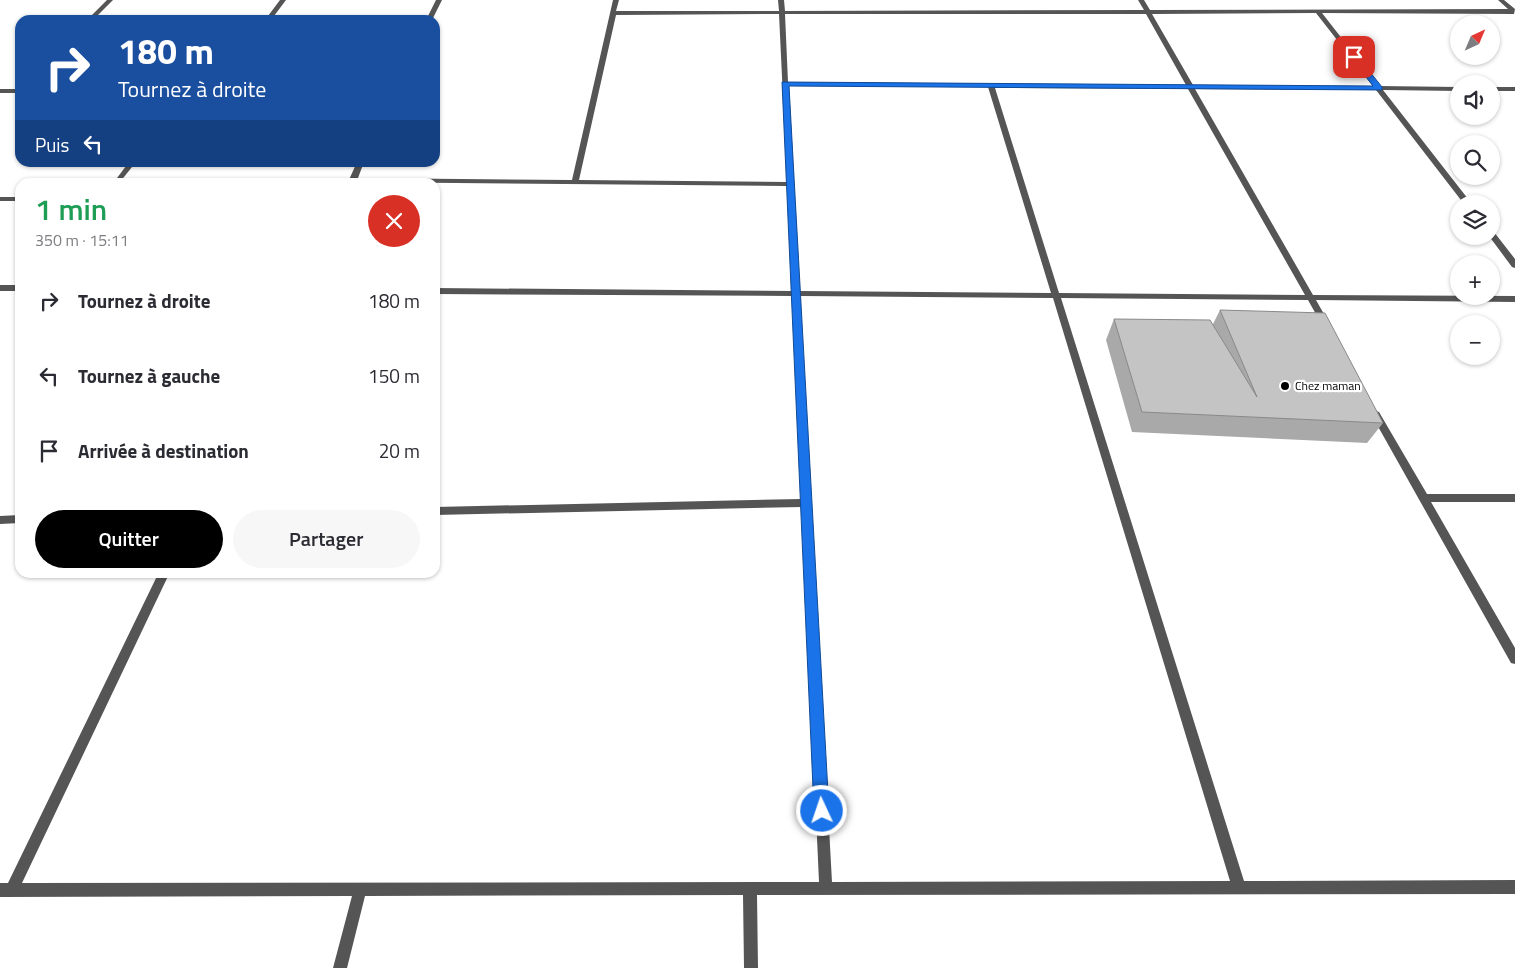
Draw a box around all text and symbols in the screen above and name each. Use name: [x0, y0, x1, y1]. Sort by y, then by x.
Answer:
north arrow: [1450, 15, 1500, 65]
map controls: [1450, 15, 1500, 365]
text: 180 m: [118, 24, 214, 78]
icon: right: [35, 35, 100, 100]
pin: [1333, 36, 1375, 78]
icon: arrive: [1340, 43, 1368, 71]
text: Tournez à droite: [118, 72, 266, 106]
button: sound: [1450, 75, 1500, 125]
text: Puis: [35, 130, 69, 159]
icon: left: [79, 130, 107, 158]
button: search: [1450, 135, 1500, 185]
text: 1 min: [35, 186, 107, 232]
button: close: [368, 195, 420, 247]
button: layers: [1450, 195, 1500, 245]
text: 350 m · 15:11: [35, 228, 129, 252]
button: +: [1450, 255, 1500, 305]
text: Tournez à droite: [78, 286, 210, 315]
text: 180 m: [368, 286, 420, 315]
icon: right: [35, 287, 63, 315]
button: −: [1450, 315, 1500, 365]
text: Tournez à gauche: [78, 361, 220, 390]
text: 150 m: [368, 361, 420, 390]
icon: left: [35, 362, 63, 390]
place label: Chez maman: [1295, 376, 1361, 395]
marker: Chez maman: [1279, 380, 1291, 392]
text: Arrivée à destination: [78, 436, 249, 465]
text: 20 m: [379, 436, 420, 465]
icon: arrive: [35, 437, 63, 465]
button: Quitter: [35, 510, 223, 568]
button: Partager: [233, 510, 420, 568]
position arrow: [795, 784, 847, 836]

